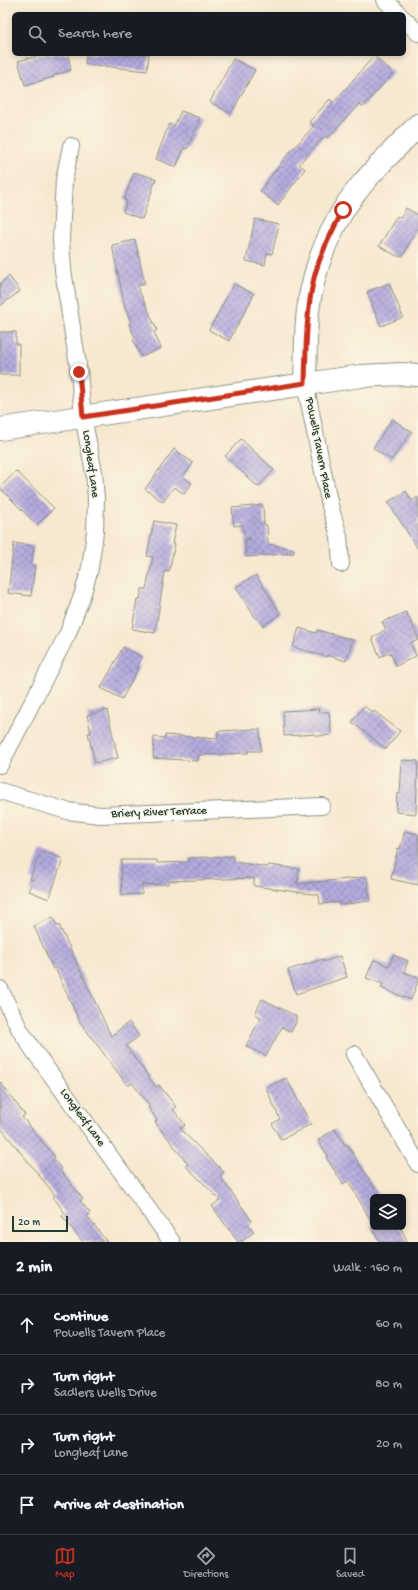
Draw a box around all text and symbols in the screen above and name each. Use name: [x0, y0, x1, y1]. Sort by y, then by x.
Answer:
search box: [12, 12, 406, 56]
icon: search: [26, 23, 48, 45]
text: Search here: [58, 25, 132, 43]
route start: [334, 201, 352, 219]
route end: [70, 363, 88, 381]
street label: Powells Tavern Place: [301, 395, 335, 501]
street label: Longleaf Lane: [78, 429, 102, 499]
street label: Briery River Terrace: [110, 804, 208, 822]
street label: Longleaf Lane: [56, 1086, 108, 1150]
map controls: [370, 1194, 406, 1230]
button: layers: [370, 1194, 406, 1230]
scale bar: [12, 1214, 68, 1233]
text: 20 m: [18, 1217, 40, 1229]
text: 2 min: [16, 1258, 52, 1278]
text: Walk · 160 m: [333, 1261, 402, 1276]
text: Continue: [54, 1308, 108, 1326]
icon: ahead: [16, 1314, 38, 1336]
text: 60 m: [376, 1317, 402, 1332]
text: Powells Tavern Place: [54, 1326, 165, 1341]
text: Turn right: [54, 1368, 114, 1386]
icon: right: [16, 1374, 38, 1396]
text: 80 m: [375, 1377, 402, 1392]
text: Sadlers Wells Drive: [54, 1386, 157, 1401]
text: Turn right: [54, 1428, 114, 1446]
icon: right: [16, 1434, 38, 1456]
text: 20 m: [376, 1437, 402, 1452]
text: Longleaf Lane: [54, 1446, 128, 1461]
icon: arrive: [16, 1494, 38, 1516]
text: Arrive at destination: [54, 1496, 184, 1514]
tab: Map: [54, 1545, 76, 1581]
tab: Directions: [184, 1545, 228, 1581]
tab: Saved: [336, 1545, 364, 1581]

